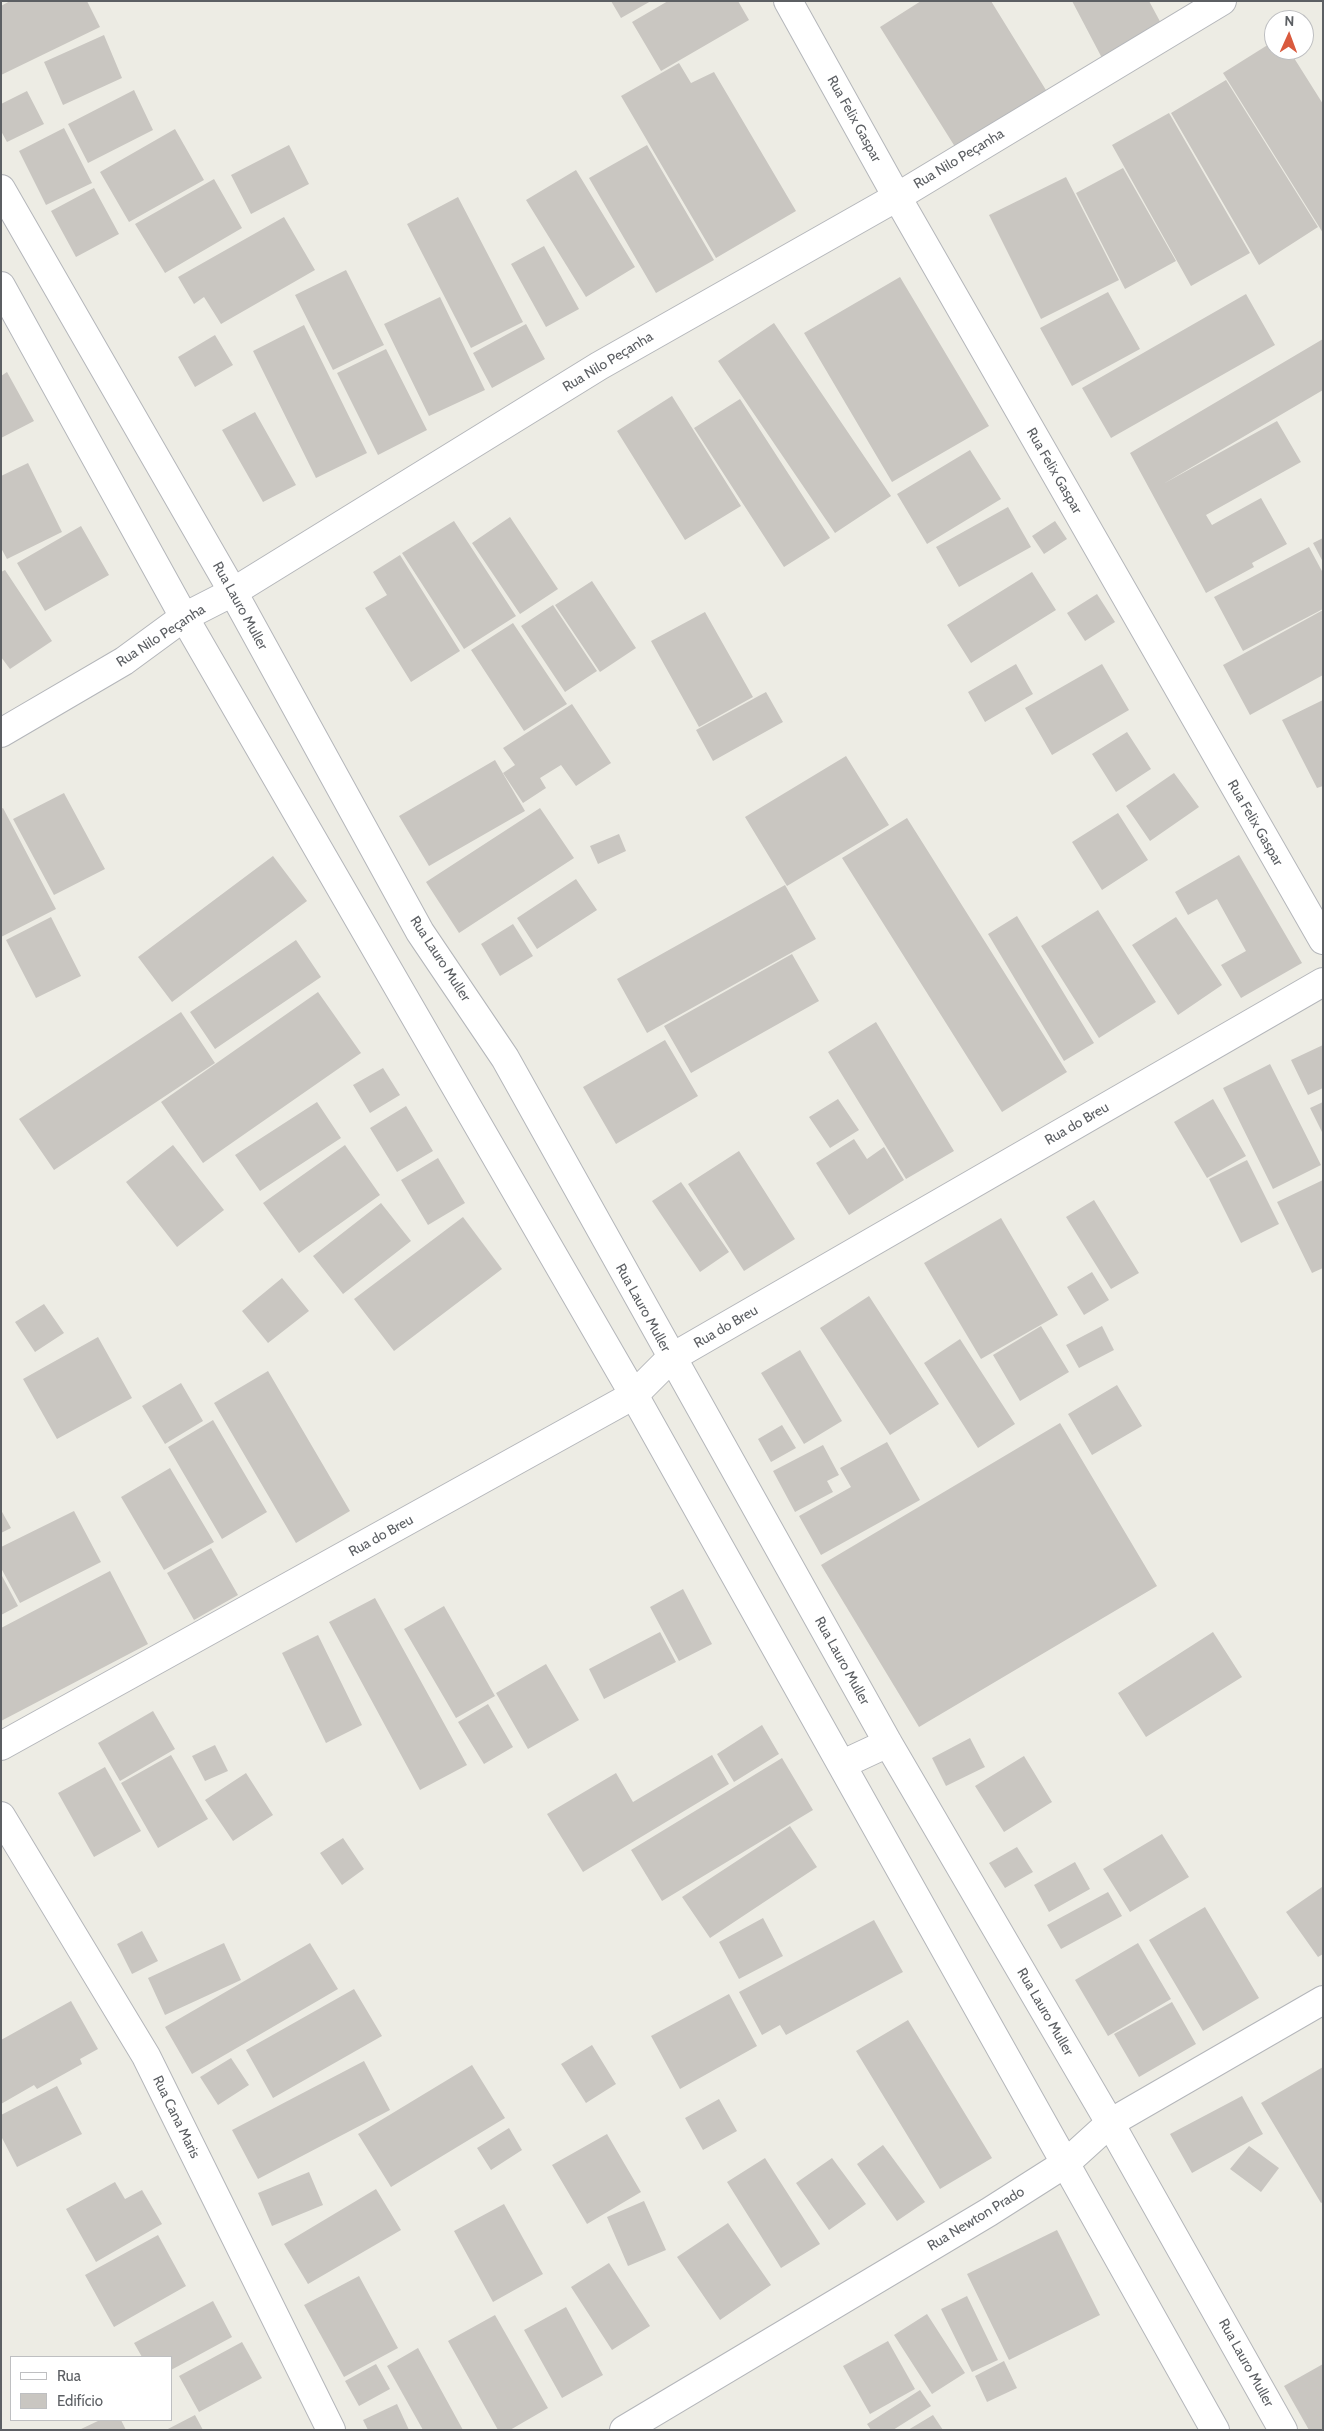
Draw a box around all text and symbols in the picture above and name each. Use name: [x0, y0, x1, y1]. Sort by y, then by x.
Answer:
north arrow: [1264, 10, 1314, 60]
text: N: [1284, 12, 1295, 30]
street label: Rua Felix Gaspar: [823, 73, 885, 165]
street label: Rua Nilo Peçanha: [911, 125, 1007, 193]
street label: Rua Nilo Peçanha: [560, 328, 656, 396]
street label: Rua Felix Gaspar: [1023, 425, 1085, 517]
street label: Rua Lauro Muller: [209, 559, 271, 653]
street label: Rua Nilo Peçanha: [113, 601, 209, 671]
street label: Rua Felix Gaspar: [1224, 777, 1286, 869]
street label: Rua Lauro Muller: [406, 913, 474, 1005]
street label: Rua do Breu: [1042, 1099, 1112, 1149]
street label: Rua Lauro Muller: [612, 1261, 674, 1355]
street label: Rua do Breu: [691, 1302, 761, 1352]
street label: Rua do Breu: [346, 1511, 416, 1561]
street label: Rua Lauro Muller: [811, 1614, 873, 1708]
street label: Rua Lauro Muller: [1013, 1965, 1077, 2059]
street label: Rua Cana Maris: [149, 2073, 203, 2161]
street label: Rua Newton Prado: [924, 2183, 1028, 2255]
street label: Rua Lauro Muller: [1215, 2316, 1277, 2410]
legend: [10, 2356, 172, 2421]
text: Rua: [57, 2367, 81, 2385]
text: Edifício: [57, 2392, 103, 2410]

